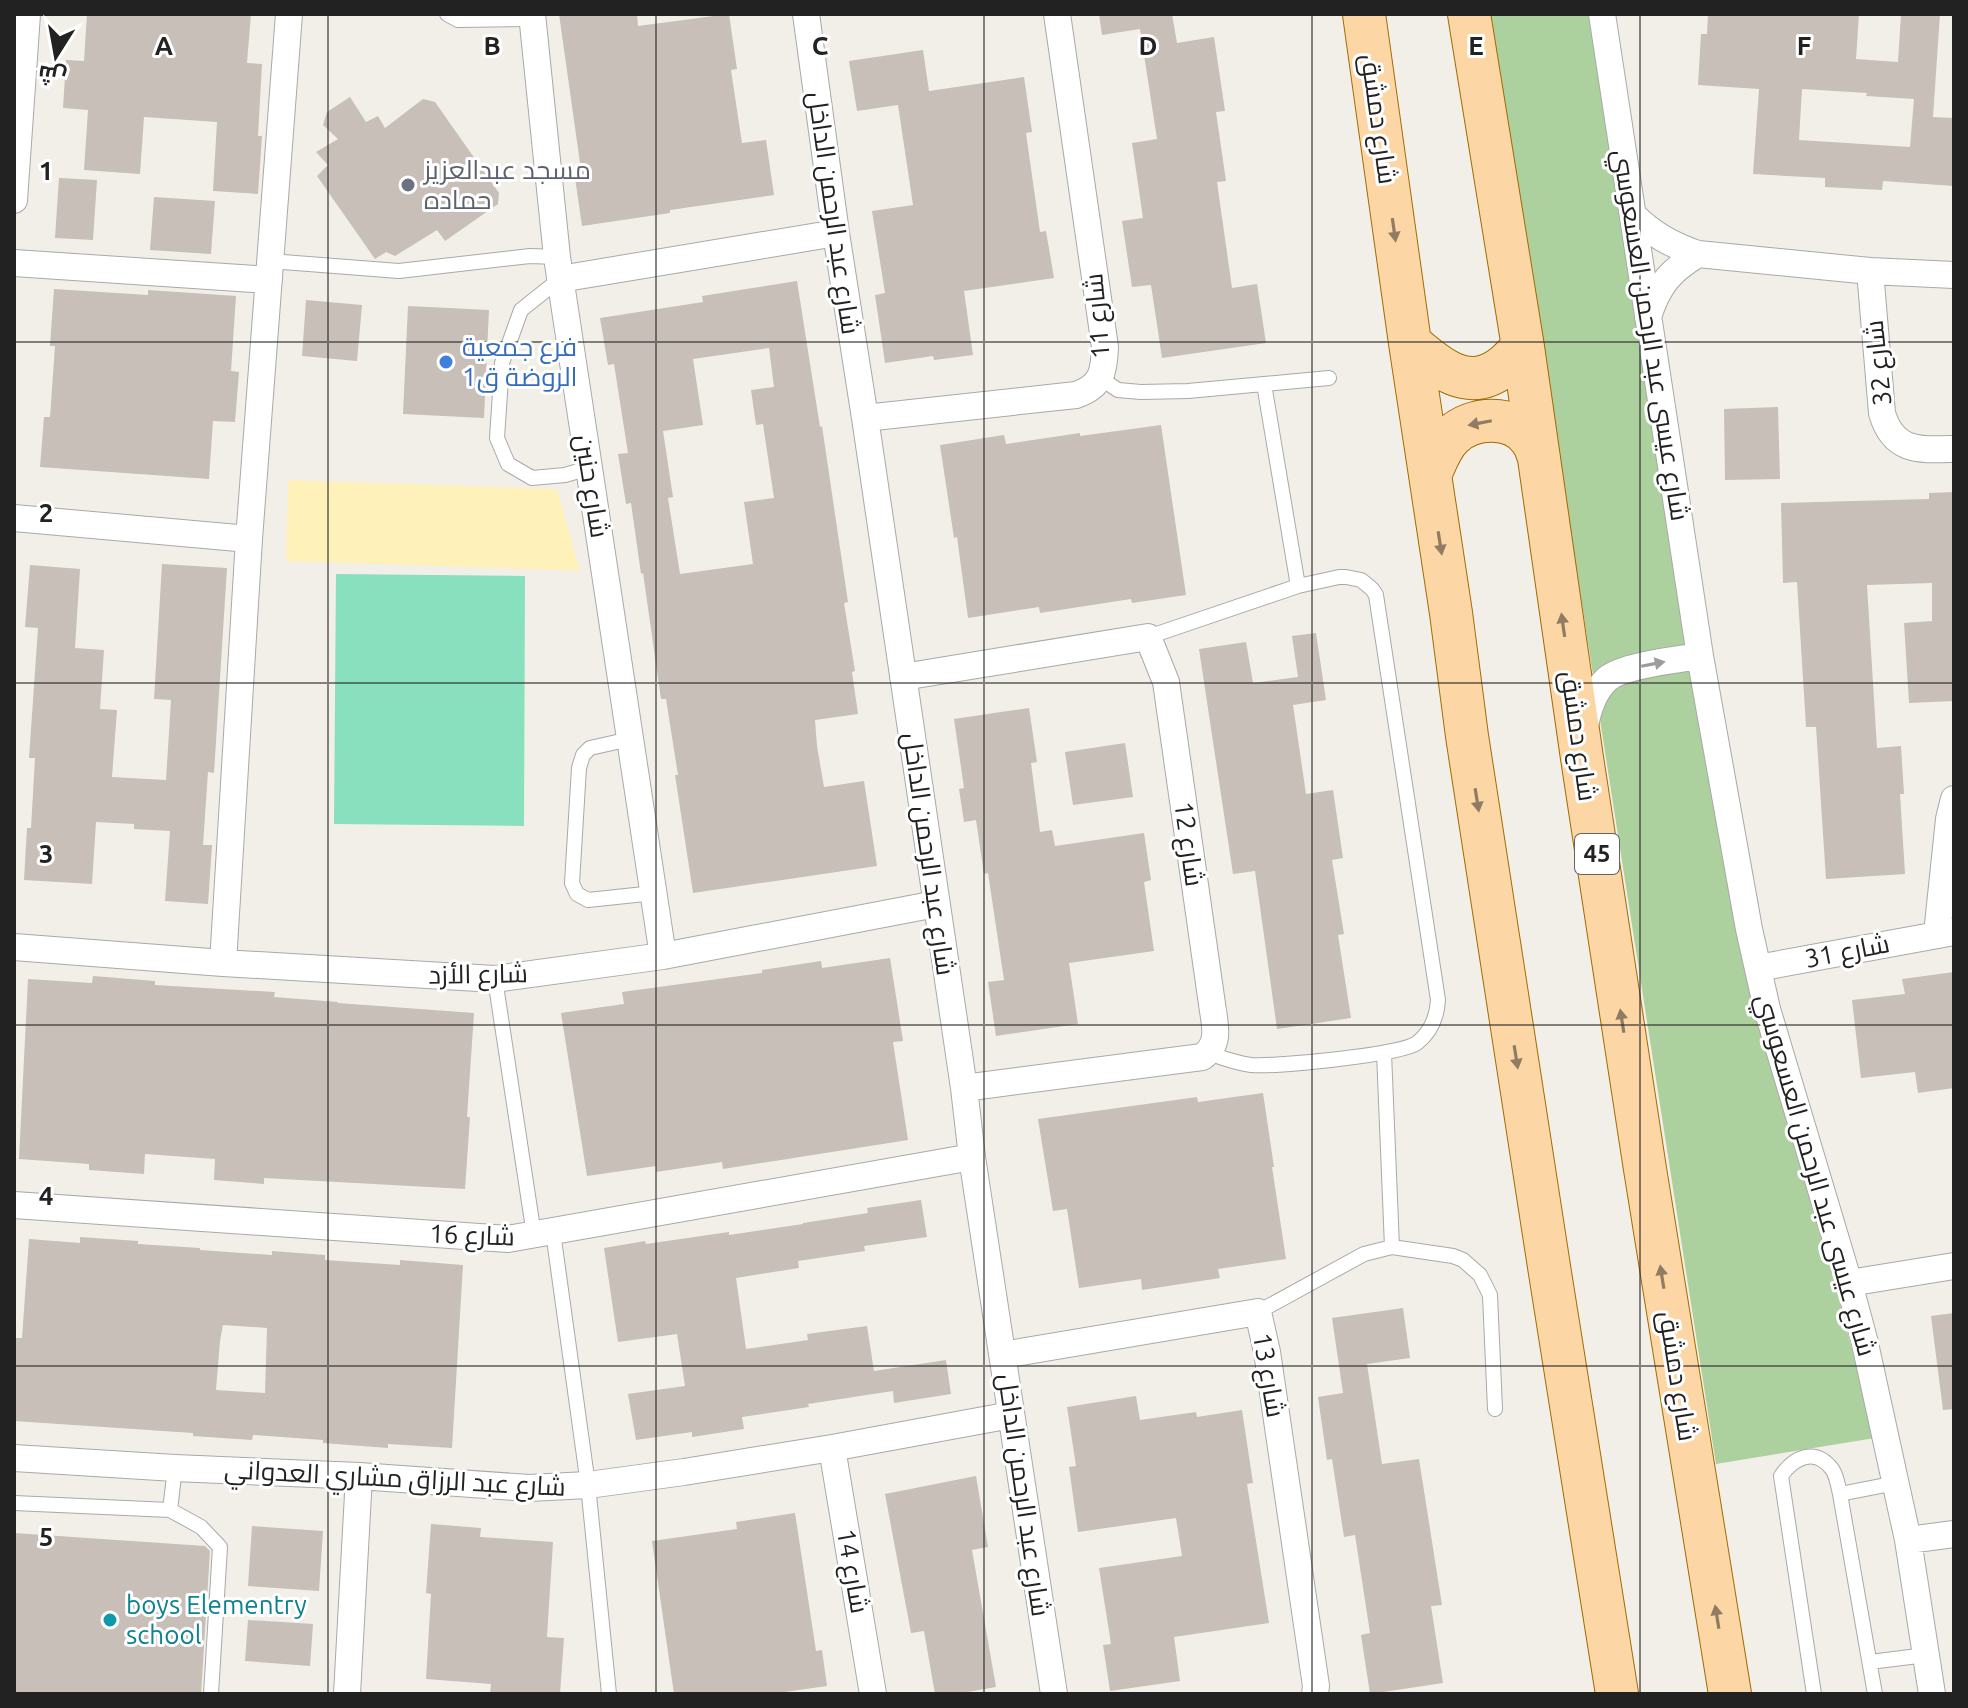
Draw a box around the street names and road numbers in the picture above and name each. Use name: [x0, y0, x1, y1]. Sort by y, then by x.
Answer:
street label: شارع دمشق: [1353, 52, 1403, 186]
street label: شارع عبد الرحمن الداخل: [800, 90, 866, 337]
street label: شارع عيسى عبد الرحمن العسعوسي: [1603, 147, 1695, 523]
street label: شارع 11: [1078, 272, 1118, 360]
street label: شارع 32: [1859, 319, 1899, 407]
street label: شارع حنين: [567, 432, 615, 540]
street label: شارع دمشق: [1553, 669, 1603, 803]
street label: شارع عبد الرحمن الداخل: [895, 731, 961, 978]
street label: شارع 12: [1166, 800, 1210, 889]
road number: 45: [1575, 834, 1619, 874]
street label: شارع 31: [1802, 928, 1892, 976]
street label: شارع الأزد: [428, 958, 528, 992]
street label: شارع عيسى عبد الرحمن العسعوسي: [1746, 990, 1882, 1361]
street label: شارع 16: [429, 1219, 515, 1253]
street label: شارع دمشق: [1651, 1309, 1703, 1443]
street label: شارع 13: [1245, 1330, 1291, 1420]
street label: شارع عبد الرحمن الداخل: [990, 1372, 1056, 1619]
street label: شارع عبد الرزاق مشاري العدواني: [223, 1454, 566, 1508]
street label: شارع 14: [829, 1526, 875, 1616]

